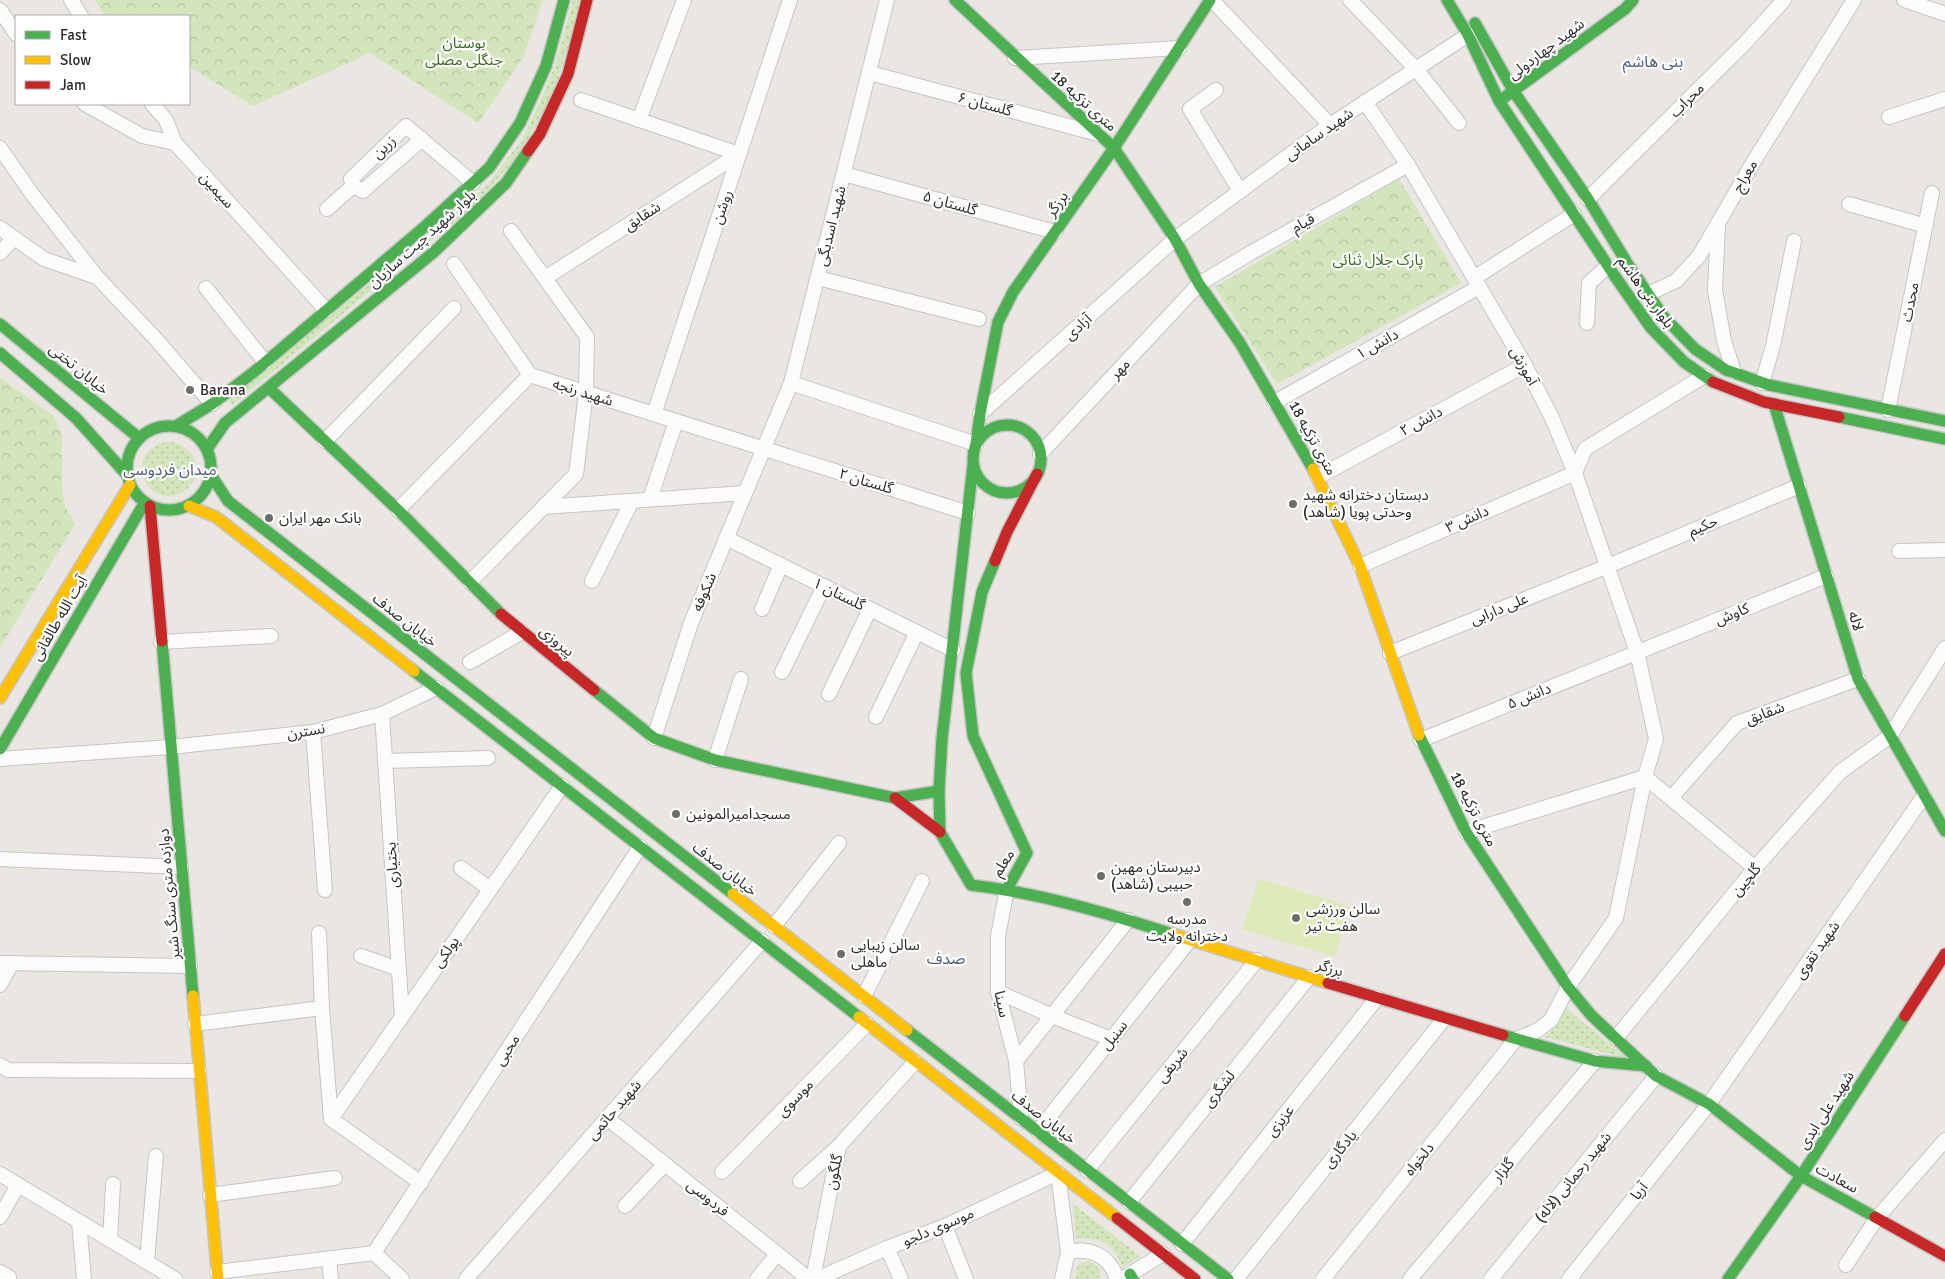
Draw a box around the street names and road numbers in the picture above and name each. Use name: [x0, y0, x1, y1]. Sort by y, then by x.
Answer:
street label: شهید چهاردولی: [1504, 14, 1589, 84]
street label: 18 متری تزکیه: [1047, 67, 1121, 135]
street label: محراب: [1666, 79, 1708, 121]
street label: گلستان ۶: [956, 88, 1015, 120]
street label: شهید سامانی: [1281, 104, 1357, 164]
street label: زرین: [368, 131, 400, 163]
street label: معراج: [1729, 157, 1764, 197]
street label: سیمین: [196, 168, 238, 212]
street label: شهید اسدبگی: [812, 184, 850, 268]
street label: بلوار شهید چیت سازیان: [364, 186, 480, 293]
street label: گلستان ۵: [921, 187, 980, 220]
street label: روشن: [708, 188, 736, 226]
street label: برزگر: [1041, 188, 1072, 221]
street label: شقایق: [620, 197, 664, 235]
street label: قیام: [1288, 209, 1319, 238]
street label: بلوار بنی هاشم: [1612, 252, 1678, 333]
street label: محدث: [1897, 280, 1923, 324]
street label: آزادی: [1061, 310, 1096, 344]
street label: دانش ۱: [1353, 325, 1401, 363]
street label: خیابان تختی: [46, 340, 113, 399]
street label: آموزش: [1506, 343, 1542, 389]
street label: مهر: [1105, 355, 1134, 384]
street label: شهید رنجه: [551, 374, 616, 410]
street label: 18 متری تزکیه: [1285, 398, 1341, 478]
street label: دانش ۲: [1397, 402, 1445, 440]
street label: گلستان ۲: [837, 464, 896, 498]
street label: دانش ۳: [1442, 501, 1492, 537]
street label: حکیم: [1685, 512, 1721, 542]
street label: شکوفه: [688, 570, 720, 614]
street label: آیت الله طالقانی: [27, 572, 91, 664]
street label: گلستان ۱: [810, 574, 869, 615]
street label: خیابان صدف: [369, 589, 441, 651]
street label: علی دارابی: [1467, 589, 1531, 629]
street label: کاوش: [1712, 599, 1753, 629]
street label: لاله: [1844, 609, 1868, 633]
street label: پیروزی: [535, 622, 578, 661]
street label: دانش ۵: [1504, 679, 1554, 713]
street label: شقایق: [1743, 698, 1788, 729]
street label: نسترن: [286, 719, 326, 743]
street label: 18 متری تزکیه: [1447, 768, 1501, 850]
street label: دوازده متری سنگ شیر: [154, 828, 184, 961]
street label: خیابان صدف: [689, 838, 761, 900]
street label: بختیاری: [381, 841, 403, 889]
street label: معلم: [988, 846, 1020, 881]
street label: گلچین: [1727, 859, 1766, 901]
street label: شهید تقوی: [1791, 917, 1844, 982]
street label: پولکی: [429, 933, 464, 972]
street label: برزگر: [1313, 955, 1346, 981]
street label: سینا: [990, 989, 1014, 1019]
street label: سنبل: [1097, 1016, 1132, 1053]
street label: محبی: [490, 1031, 524, 1069]
street label: شریفی: [1152, 1044, 1192, 1086]
street label: لشگری: [1199, 1067, 1239, 1111]
street label: شهید علی ابدی: [1794, 1067, 1858, 1152]
street label: موسوی: [773, 1075, 817, 1121]
street label: شهید حاتمی: [583, 1076, 645, 1144]
street label: خیابان صدف: [1008, 1086, 1080, 1148]
street label: عزیزی: [1262, 1101, 1298, 1140]
street label: یادگاری: [1319, 1126, 1361, 1172]
street label: شهید رحمانی (لاله): [1531, 1128, 1615, 1226]
street label: دلخواه: [1400, 1139, 1438, 1179]
street label: گلگون: [822, 1152, 846, 1191]
street label: گلزار: [1487, 1154, 1519, 1186]
street label: سعادت: [1813, 1159, 1862, 1197]
street label: فردوسی: [683, 1176, 733, 1221]
street label: آریا: [1627, 1178, 1652, 1203]
street label: موسوی دلجو: [899, 1204, 977, 1250]

